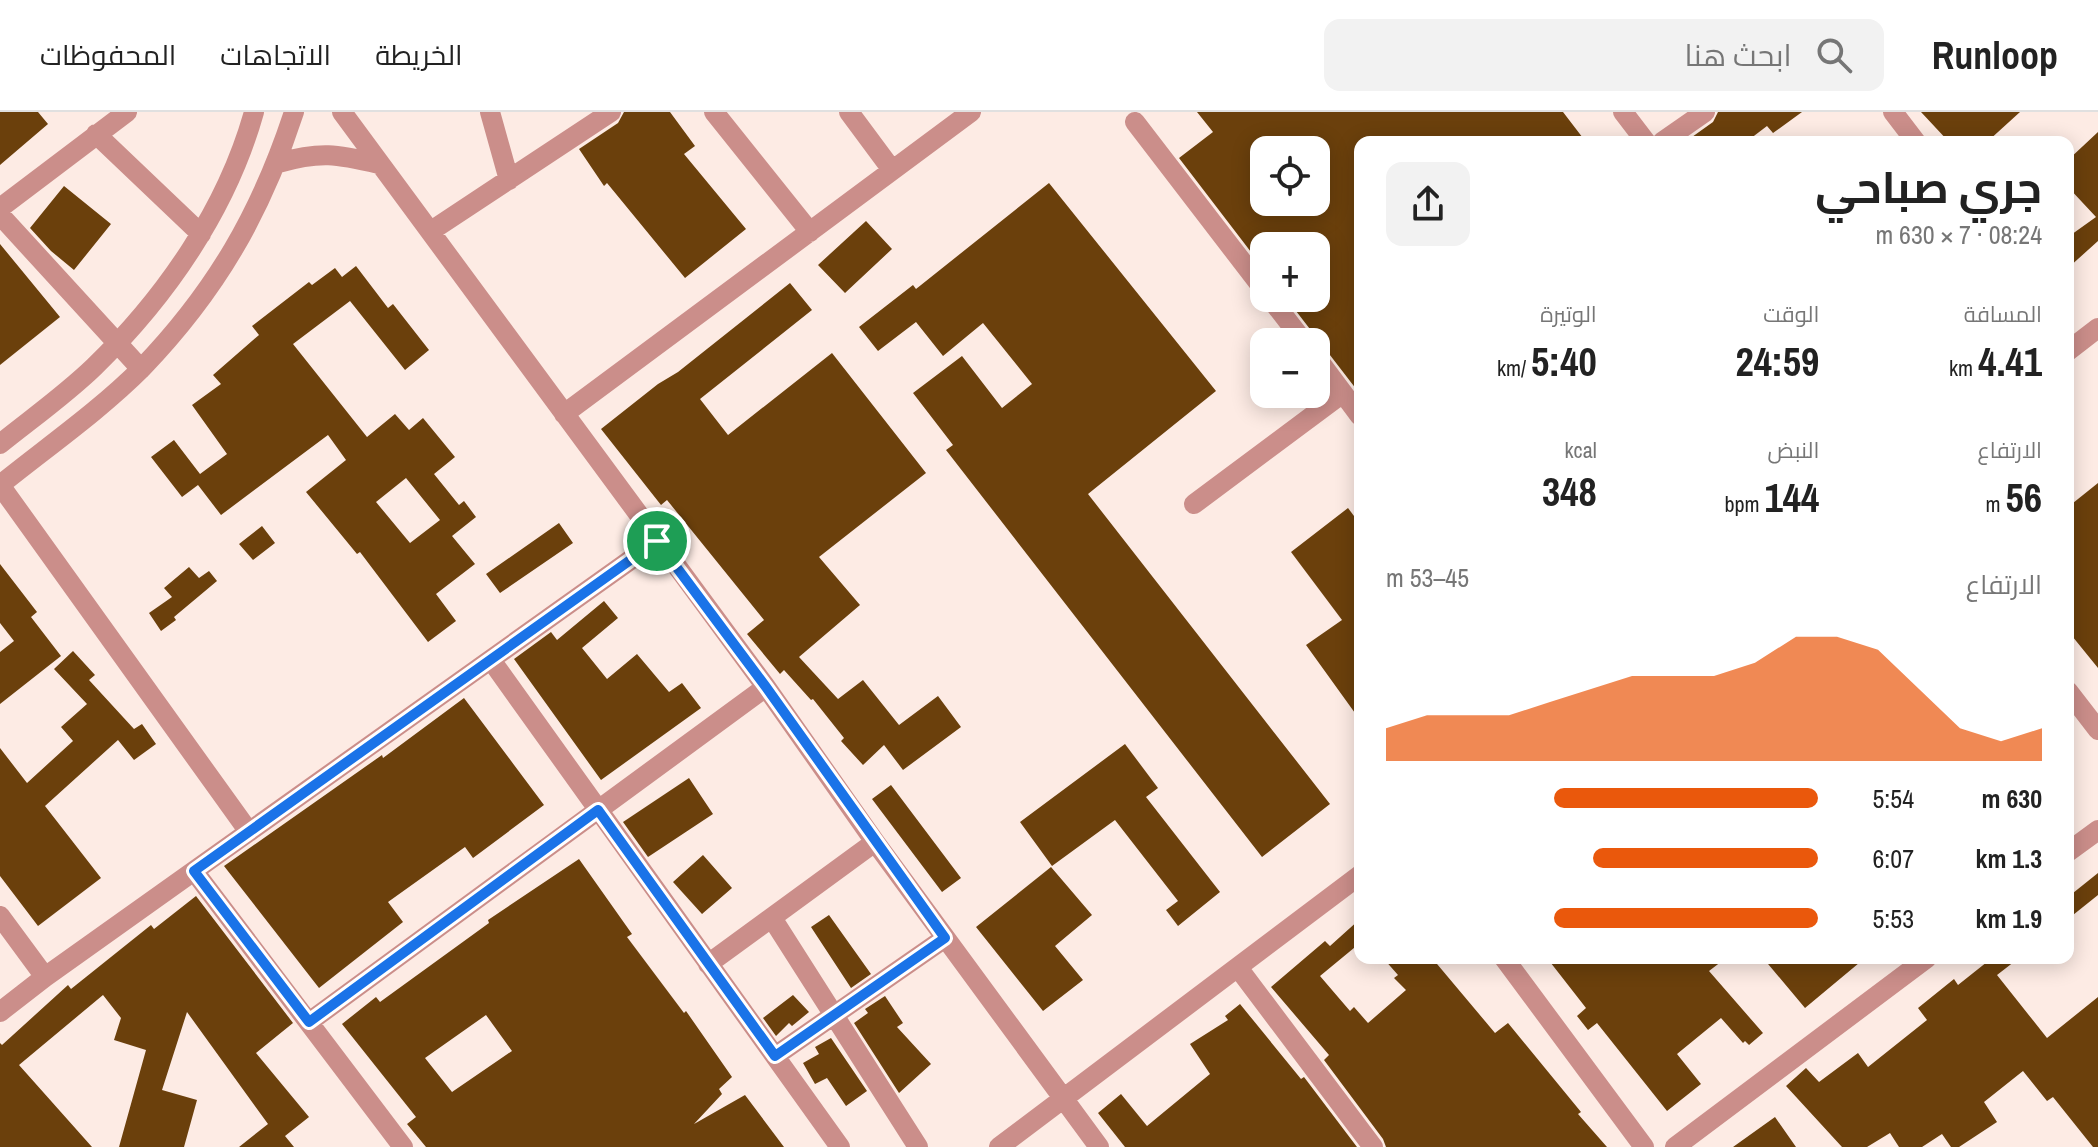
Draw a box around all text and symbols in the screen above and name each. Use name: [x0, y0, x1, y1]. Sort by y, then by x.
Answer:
search box: [1324, 19, 1884, 91]
text: Runloop: [1932, 30, 2058, 81]
icon: search: [1812, 33, 1856, 77]
text: ابحث هنا: [1685, 35, 1792, 75]
text: المحفوظات: [40, 36, 176, 74]
text: الاتجاهات: [220, 36, 331, 74]
text: الخريطة: [375, 36, 463, 74]
map controls: [1250, 136, 1330, 408]
button: locate: [1250, 136, 1330, 216]
text: جري صباحي: [1815, 157, 2042, 217]
button: share: [1386, 162, 1470, 246]
text: 08:24 · 7 × 630 m: [1875, 217, 2042, 252]
button: +: [1250, 232, 1330, 312]
text: الوتيرة: [1540, 299, 1597, 329]
text: الوقت: [1763, 299, 1819, 329]
text: المسافة: [1964, 299, 2042, 329]
button: −: [1250, 328, 1330, 408]
text: 5:40: [1531, 335, 1597, 388]
text: 24:59: [1735, 335, 1819, 388]
text: 4.41: [1978, 335, 2042, 388]
text: /km: [1497, 353, 1531, 383]
text: km: [1949, 353, 1978, 383]
text: kcal: [1565, 435, 1597, 465]
text: النبض: [1768, 435, 1819, 465]
text: الارتفاع: [1978, 435, 2042, 465]
text: 348: [1542, 465, 1597, 518]
text: 144: [1765, 471, 1819, 524]
text: 56: [2006, 471, 2042, 524]
text: bpm: [1724, 489, 1765, 519]
text: m: [1985, 489, 2006, 519]
pin: [623, 507, 691, 575]
icon: arrive: [635, 519, 679, 563]
text: 45–53 m: [1386, 560, 1469, 595]
text: الارتفاع: [1966, 567, 2042, 602]
text: 5:54: [1873, 781, 1914, 816]
text: 630 m: [1982, 781, 2042, 816]
text: 6:07: [1873, 841, 1914, 876]
text: 1.3 km: [1976, 841, 2042, 876]
text: 5:53: [1873, 901, 1914, 936]
text: 1.9 km: [1976, 901, 2042, 936]

